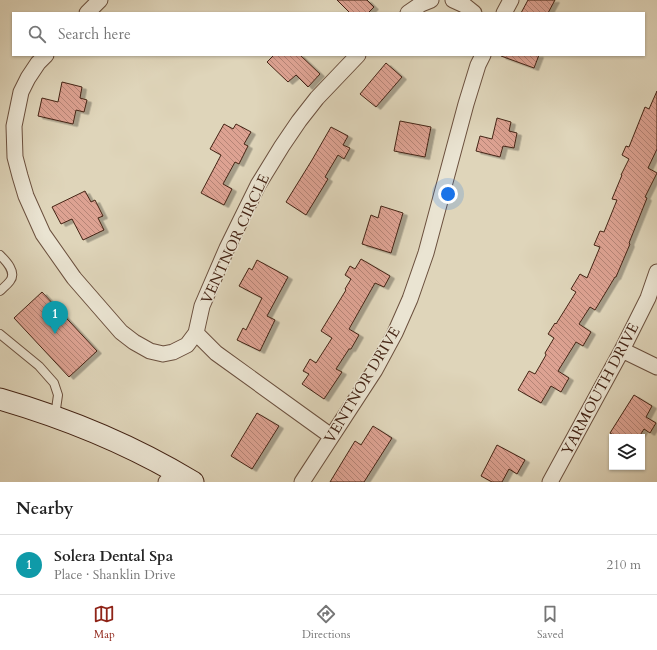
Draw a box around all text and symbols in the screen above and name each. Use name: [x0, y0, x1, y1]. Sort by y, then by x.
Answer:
search box: [12, 12, 645, 56]
icon: search: [26, 23, 48, 45]
text: Search here: [58, 24, 131, 44]
street label: VENTNOR CIRCLE: [196, 171, 274, 307]
your location: [438, 184, 458, 204]
pin: 1: [42, 301, 68, 334]
street label: YARMOUTH DRIVE: [557, 319, 643, 459]
street label: VENTNOR DRIVE: [319, 323, 405, 447]
map controls: [609, 434, 645, 470]
button: layers: [609, 434, 645, 470]
text: Nearby: [16, 497, 73, 520]
text: Solera Dental Spa: [54, 546, 173, 566]
text: 1: [26, 556, 32, 574]
text: 210 m: [607, 556, 641, 574]
text: Place · Shanklin Drive: [54, 566, 176, 584]
tab: Map: [93, 603, 115, 642]
tab: Directions: [302, 603, 350, 642]
tab: Saved: [537, 603, 564, 642]

